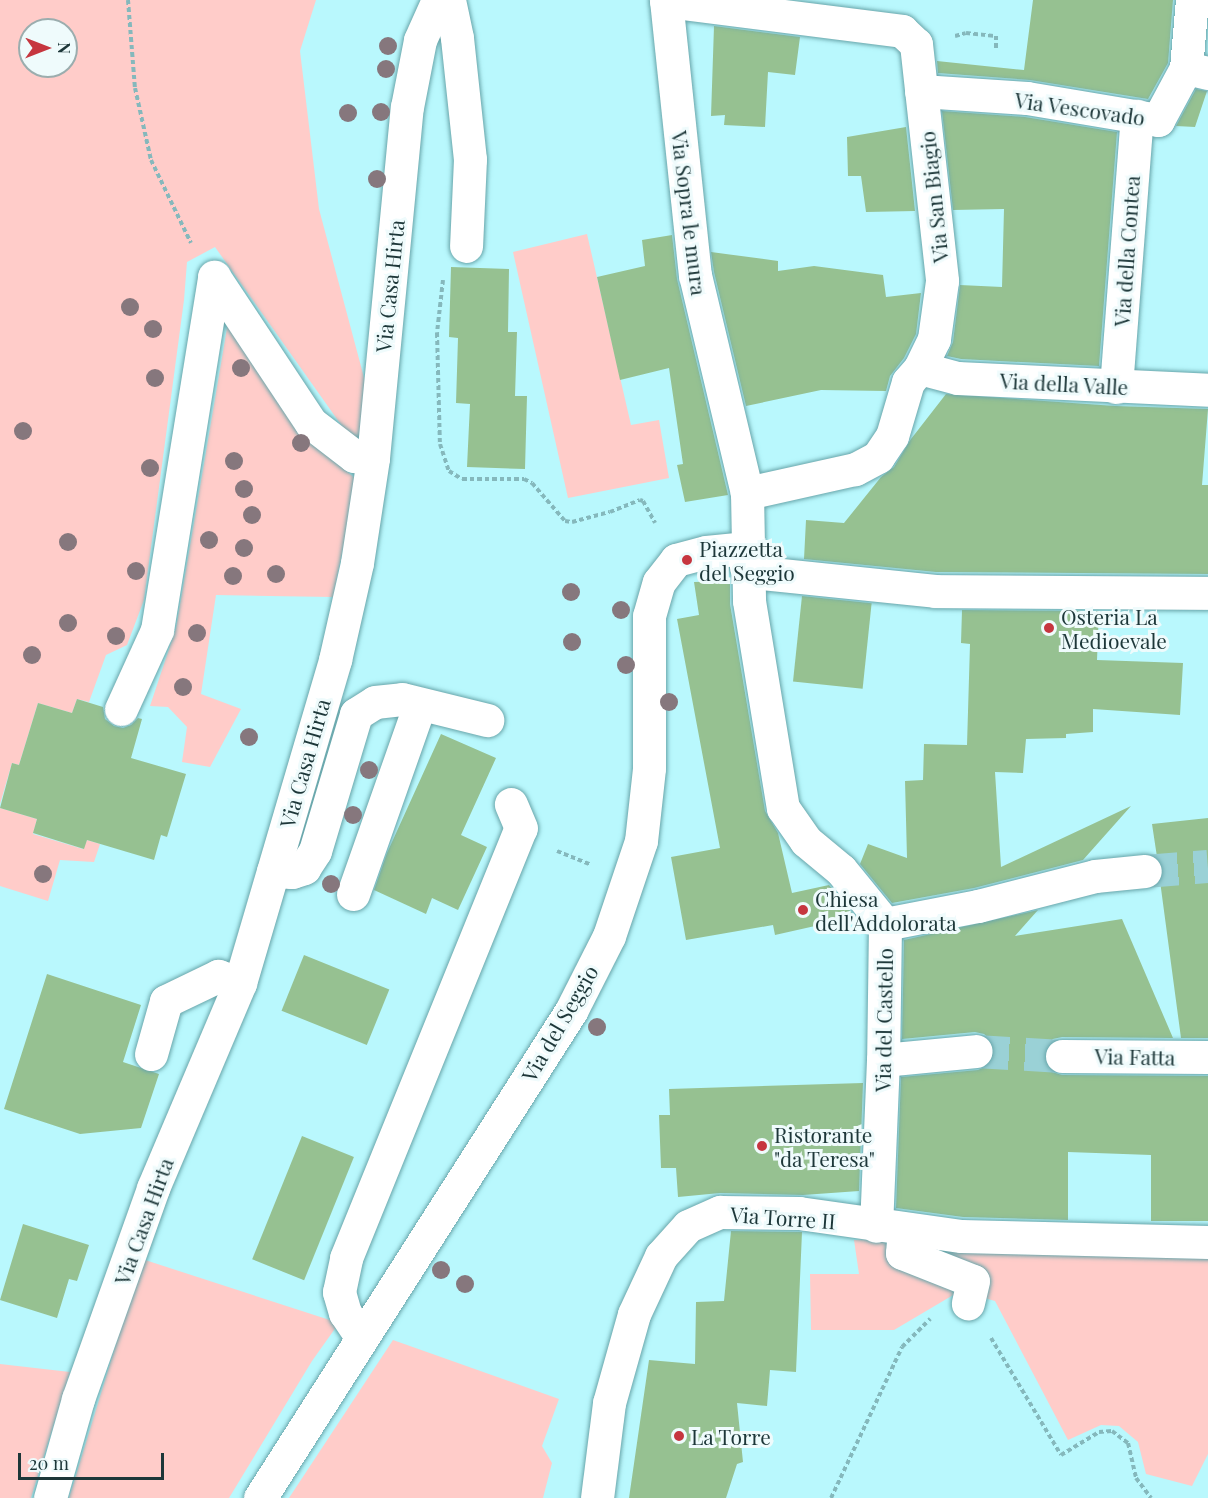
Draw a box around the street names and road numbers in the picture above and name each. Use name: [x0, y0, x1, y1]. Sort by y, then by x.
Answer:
street label: Via Vescovado: [1013, 86, 1147, 130]
street label: Via Sopra le mura: [667, 129, 713, 297]
street label: Via San Biagio: [914, 130, 952, 264]
street label: Via della Contea: [1108, 174, 1144, 328]
street label: Via Casa Hirta: [369, 218, 409, 354]
street label: Via della Valle: [999, 367, 1129, 399]
street label: Via Casa Hirta: [273, 695, 335, 831]
street label: Via del Castello: [869, 948, 897, 1092]
street label: Via del Seggio: [516, 960, 602, 1086]
street label: Via Fatta: [1094, 1043, 1176, 1069]
street label: Via Casa Hirta: [108, 1154, 178, 1288]
street label: Via Torre II: [729, 1201, 837, 1233]

